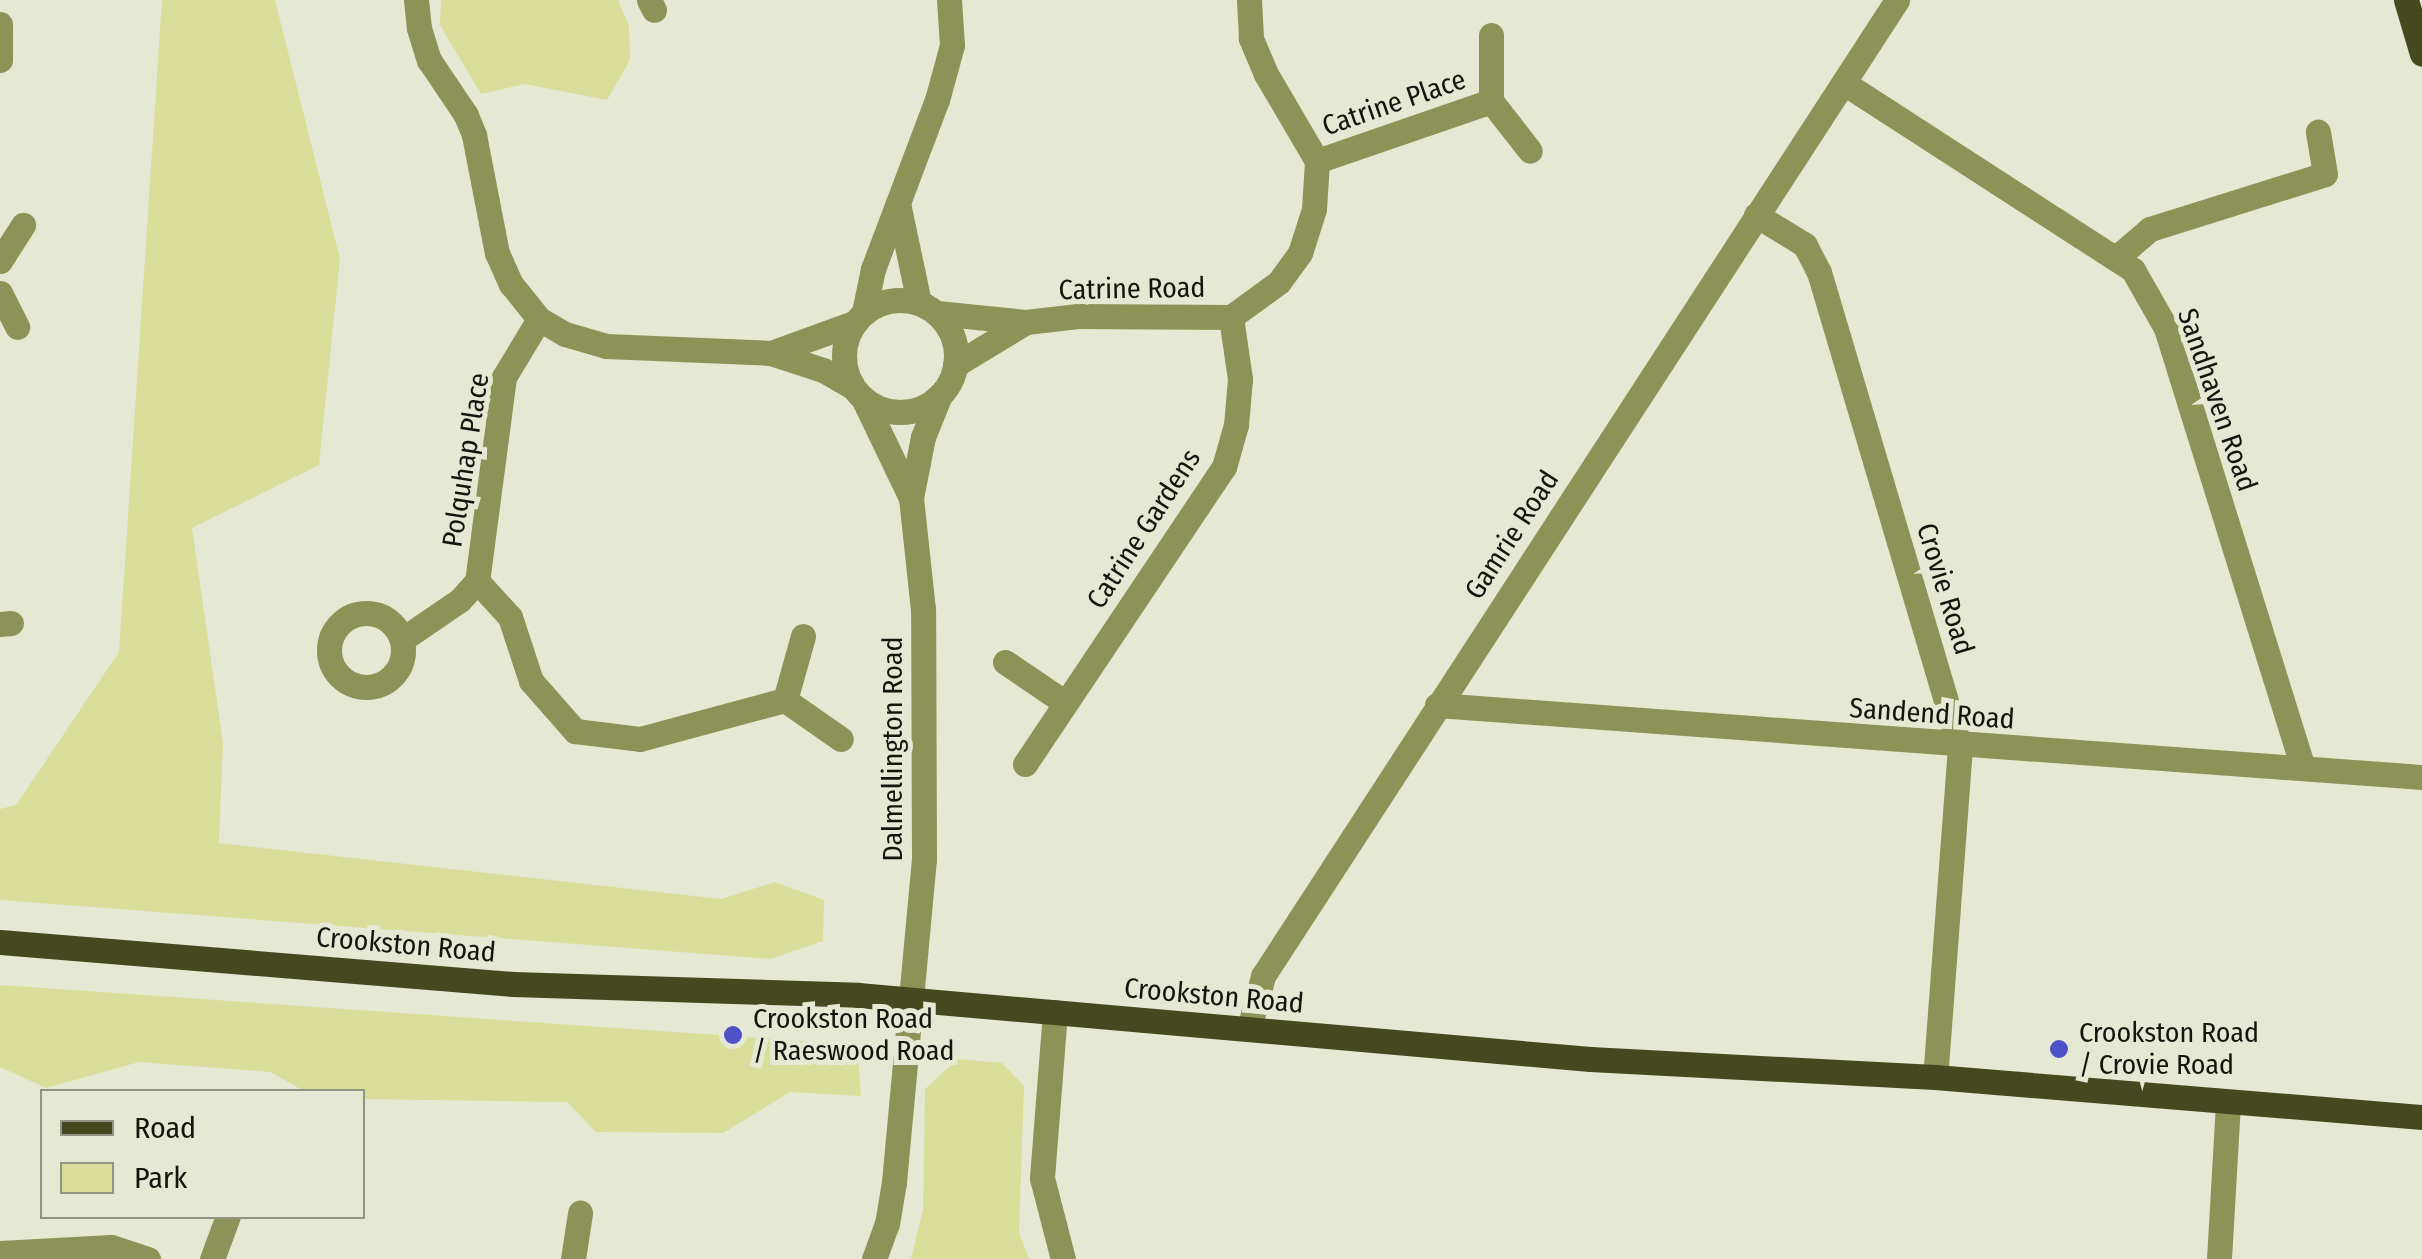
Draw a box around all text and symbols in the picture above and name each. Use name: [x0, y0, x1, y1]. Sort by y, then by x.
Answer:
street label: Catrine Place: [1318, 63, 1470, 143]
street label: Catrine Road: [1058, 271, 1206, 307]
street label: Sandhaven Road: [2170, 304, 2264, 496]
street label: Polquhap Place: [436, 370, 496, 550]
street label: Catrine Gardens: [1080, 443, 1208, 615]
street label: Gamrie Road: [1458, 464, 1566, 606]
street label: Crovie Road: [1909, 519, 1981, 659]
street label: Dalmellington Road: [876, 637, 910, 861]
street label: Sandend Road: [1848, 691, 2016, 737]
street label: Crookston Road: [315, 920, 497, 970]
street label: Crookston Road: [1123, 971, 1305, 1021]
place label: Crookston Road / Raeswood Road: [753, 1002, 954, 1068]
place label: Crookston Road / Crovie Road: [2079, 1016, 2259, 1082]
marker: Crookston Road / Raeswood Road: [722, 1024, 744, 1046]
marker: Crookston Road / Crovie Road: [2048, 1038, 2070, 1060]
legend: [40, 1089, 365, 1219]
text: Road: [134, 1110, 196, 1146]
text: Park: [134, 1160, 187, 1196]

